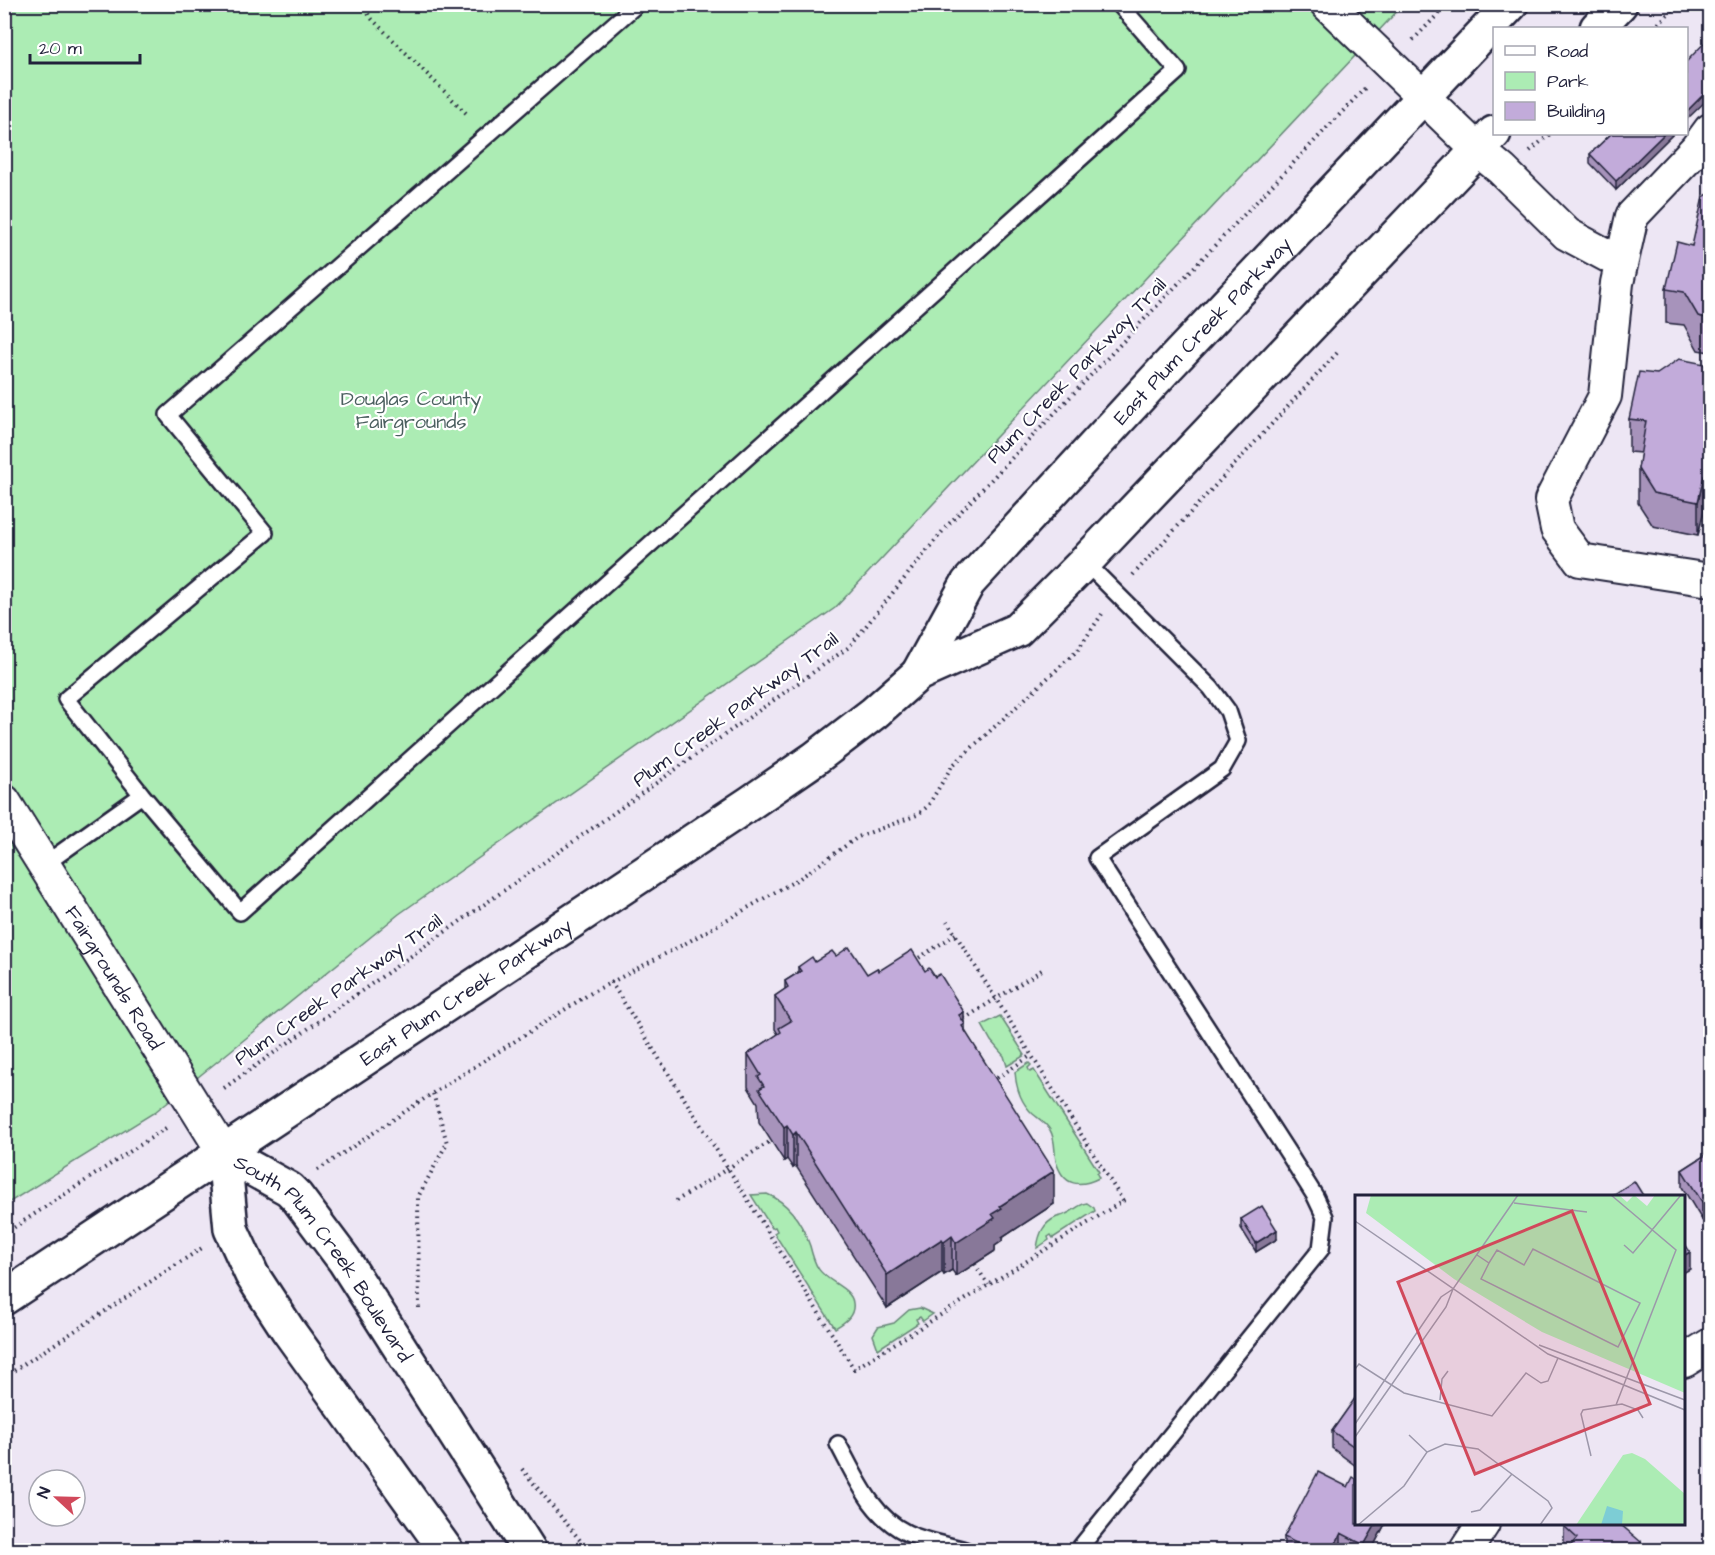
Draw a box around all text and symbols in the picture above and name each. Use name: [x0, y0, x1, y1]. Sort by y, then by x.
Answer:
scale bar: [30, 27, 140, 65]
legend: [1493, 27, 1688, 135]
text: 20 m: [39, 36, 82, 61]
text: Road: [1547, 39, 1588, 64]
text: Park: [1547, 69, 1589, 94]
text: Building: [1547, 99, 1605, 125]
street label: East Plum Creek Parkway: [1107, 231, 1299, 431]
street label: Plum Creek Parkway Trail: [980, 272, 1174, 470]
park label: Douglas County Fairgrounds: [341, 385, 481, 437]
street label: Plum Creek Parkway Trail: [627, 626, 845, 795]
street label: Fairgrounds Road: [58, 900, 169, 1055]
street label: Plum Creek Parkway Trail: [229, 907, 449, 1073]
street label: East Plum Creek Parkway: [355, 912, 578, 1073]
street label: South Plum Creek Boulevard: [229, 1148, 418, 1368]
inset map: [1355, 1195, 1685, 1525]
north arrow: [27, 1468, 87, 1528]
text: N: [32, 1484, 56, 1502]

